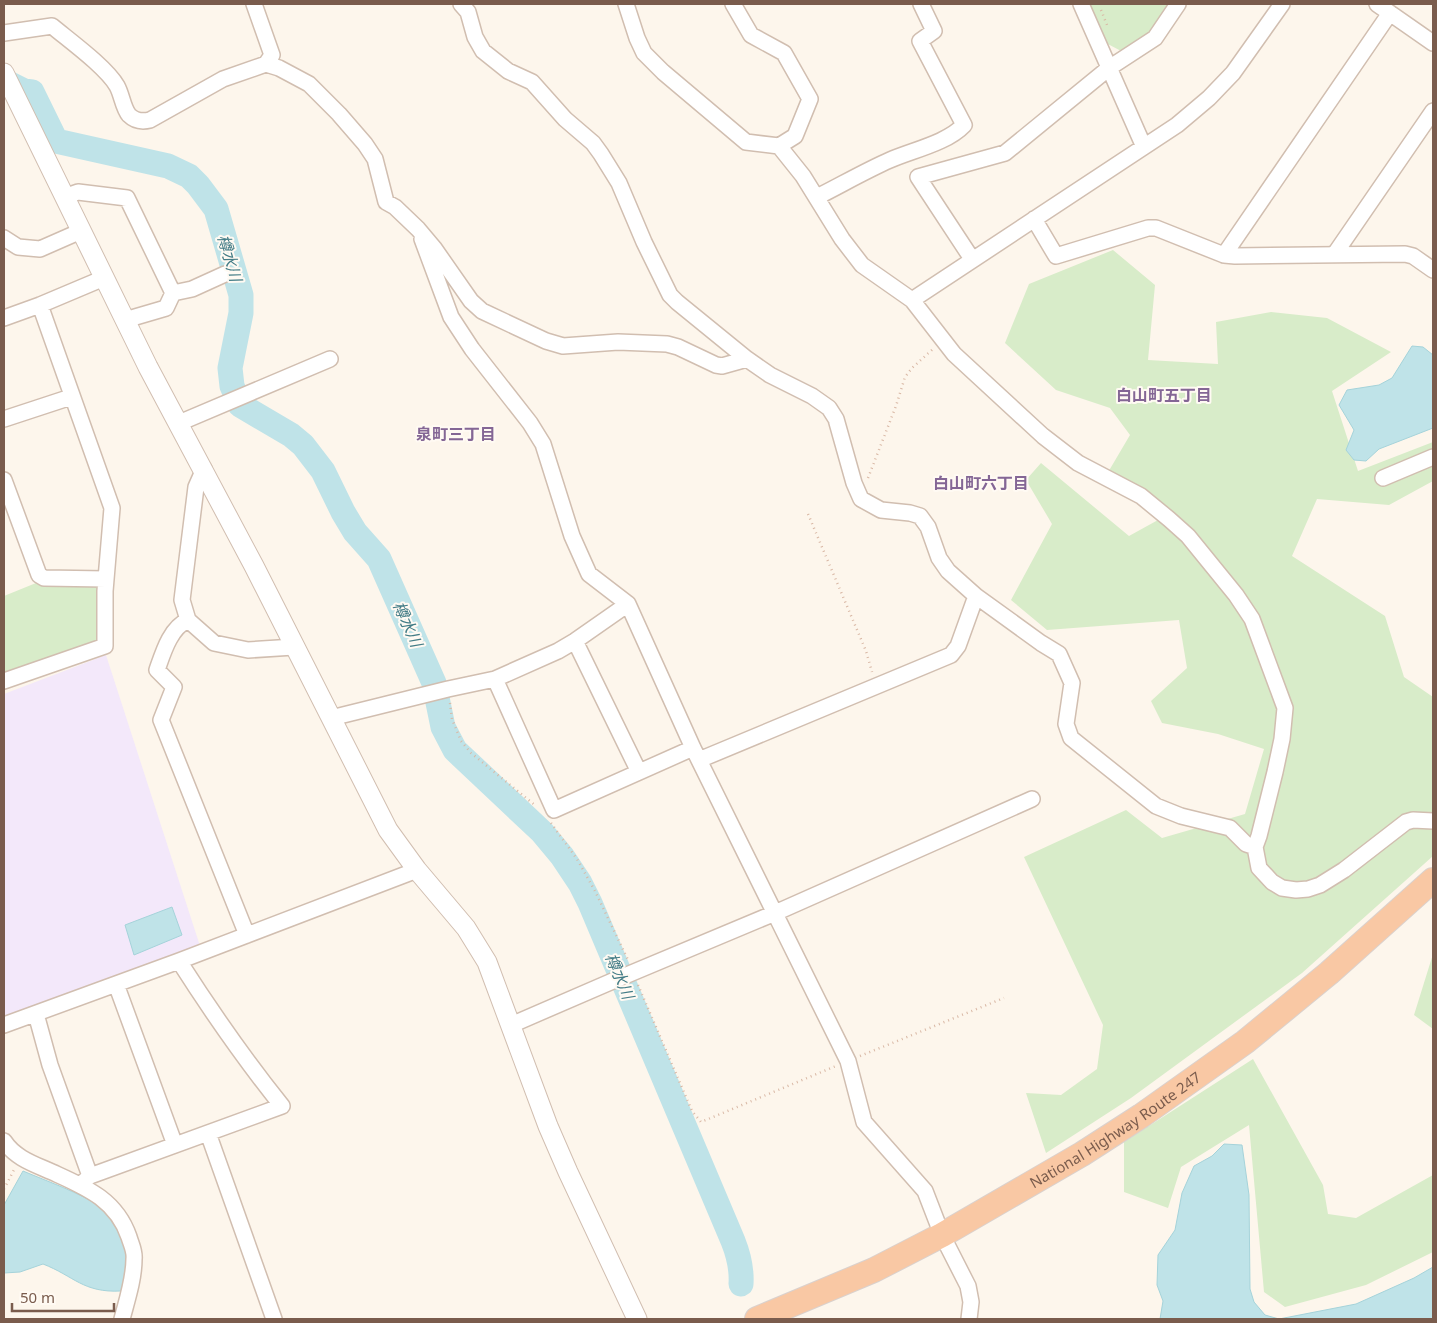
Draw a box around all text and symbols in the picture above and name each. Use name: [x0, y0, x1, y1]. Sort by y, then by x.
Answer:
water label: 樽水川: [213, 232, 248, 286]
district label: 白山町五丁目: [1116, 384, 1212, 406]
district label: 泉町三丁目: [416, 423, 496, 445]
district label: 白山町六丁目: [933, 472, 1029, 494]
water label: 樽水川: [388, 598, 429, 652]
water label: 樽水川: [600, 950, 640, 1004]
street label: National Highway Route 247: [1026, 1067, 1205, 1192]
scale bar: [12, 1280, 115, 1312]
text: 50 m: [20, 1287, 55, 1307]

